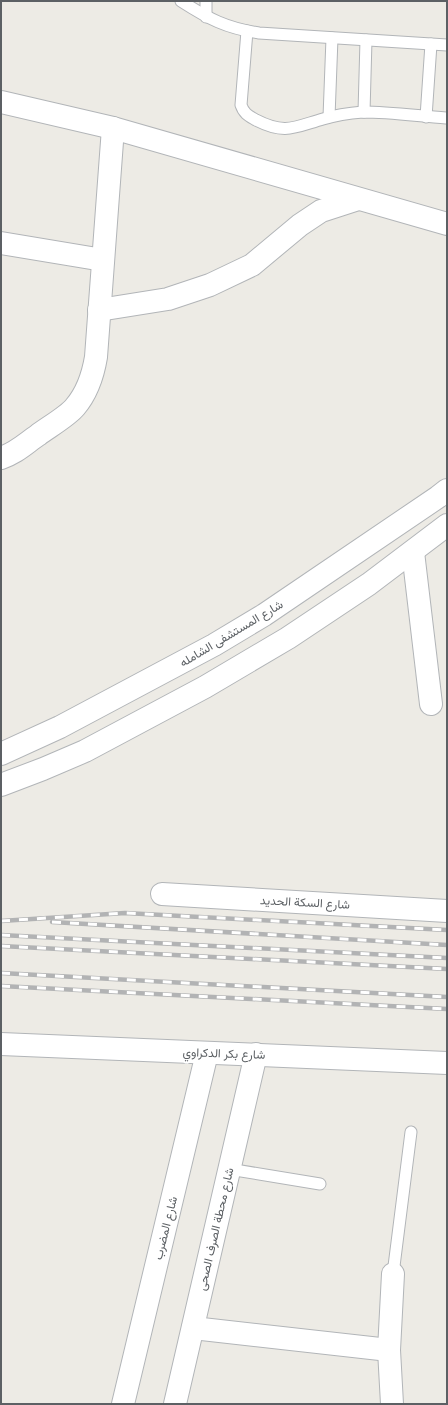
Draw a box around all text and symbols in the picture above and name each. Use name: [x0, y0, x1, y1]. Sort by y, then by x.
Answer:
street label: شارع المستشفى الشامله: [176, 595, 286, 671]
street label: شارع السكة الحديد: [260, 891, 350, 914]
street label: شارع بكر الدكراوي: [182, 1043, 266, 1065]
street label: شارع محطة الصرف الصحى: [193, 1166, 238, 1292]
street label: شارع المضرب: [149, 1194, 182, 1262]

